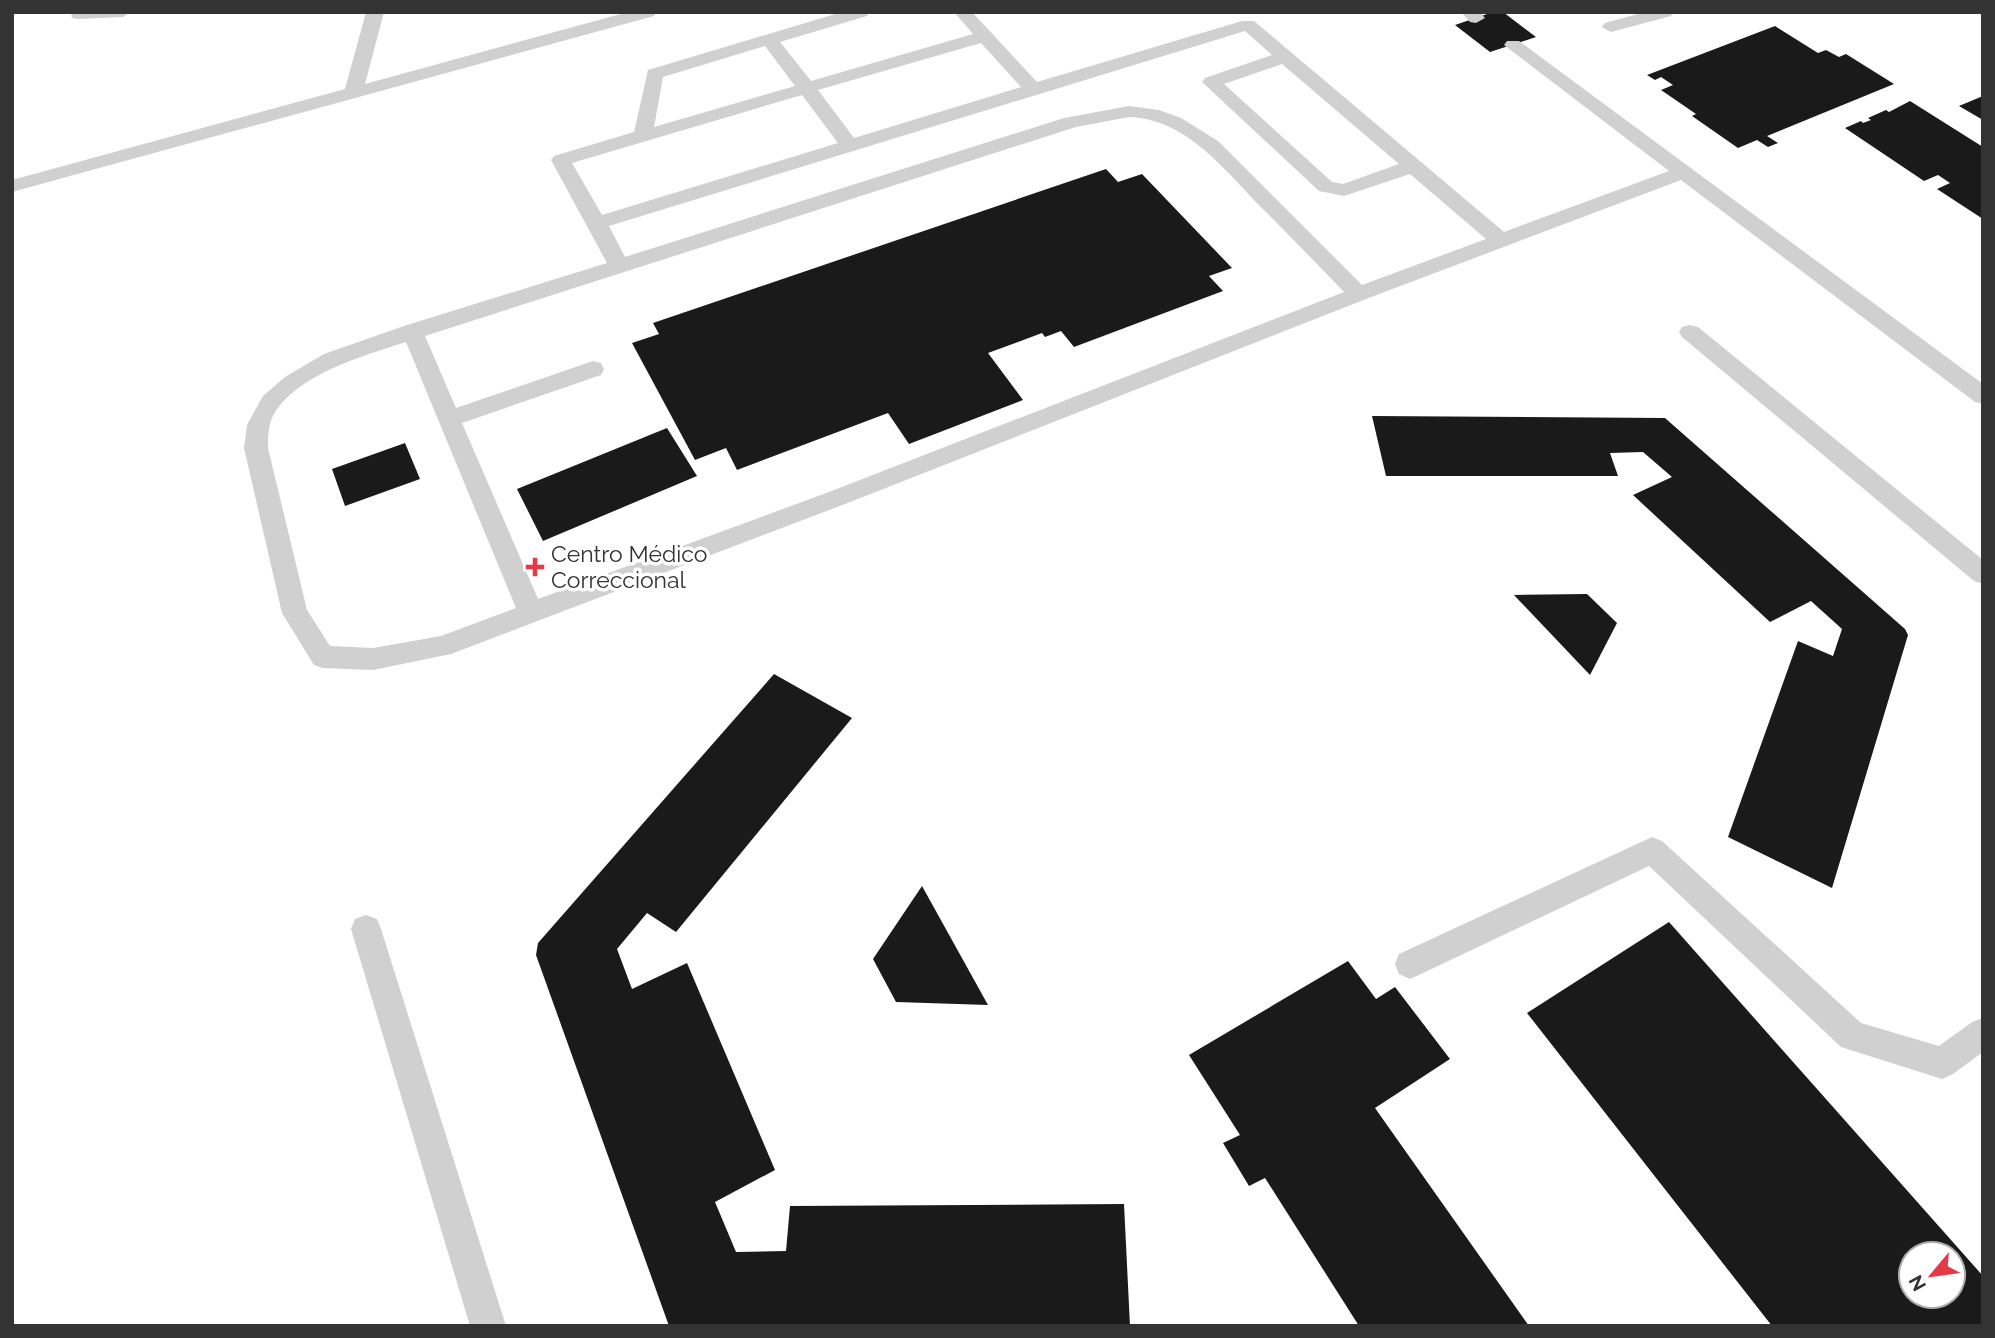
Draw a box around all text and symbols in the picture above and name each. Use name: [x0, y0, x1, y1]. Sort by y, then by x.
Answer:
place label: Centro Médico Correccional: [551, 540, 708, 593]
marker: Centro Médico Correccional: [525, 557, 545, 577]
north arrow: [1897, 1240, 1967, 1310]
text: N: [1904, 1272, 1930, 1295]

